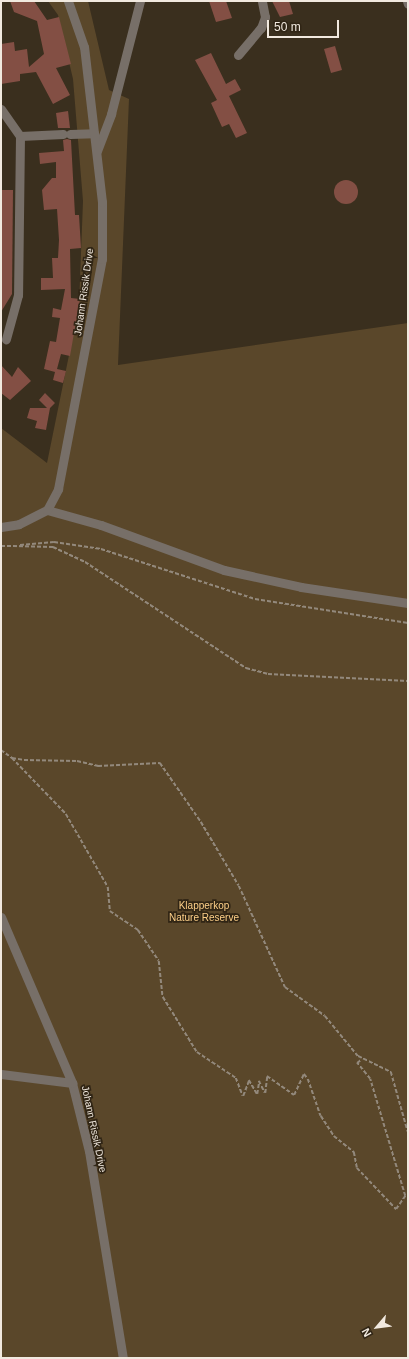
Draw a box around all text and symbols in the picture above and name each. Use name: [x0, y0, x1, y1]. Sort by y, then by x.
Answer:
scale bar: [269, 12, 341, 38]
text: 50 m: [274, 20, 301, 34]
street label: Johann Rissik Drive: [72, 247, 96, 337]
park label: Klapperkop Nature Reserve: [169, 899, 239, 922]
street label: Johann Rissik Drive: [79, 1085, 109, 1173]
north arrow: [357, 1307, 397, 1347]
text: N: [359, 1326, 374, 1339]

